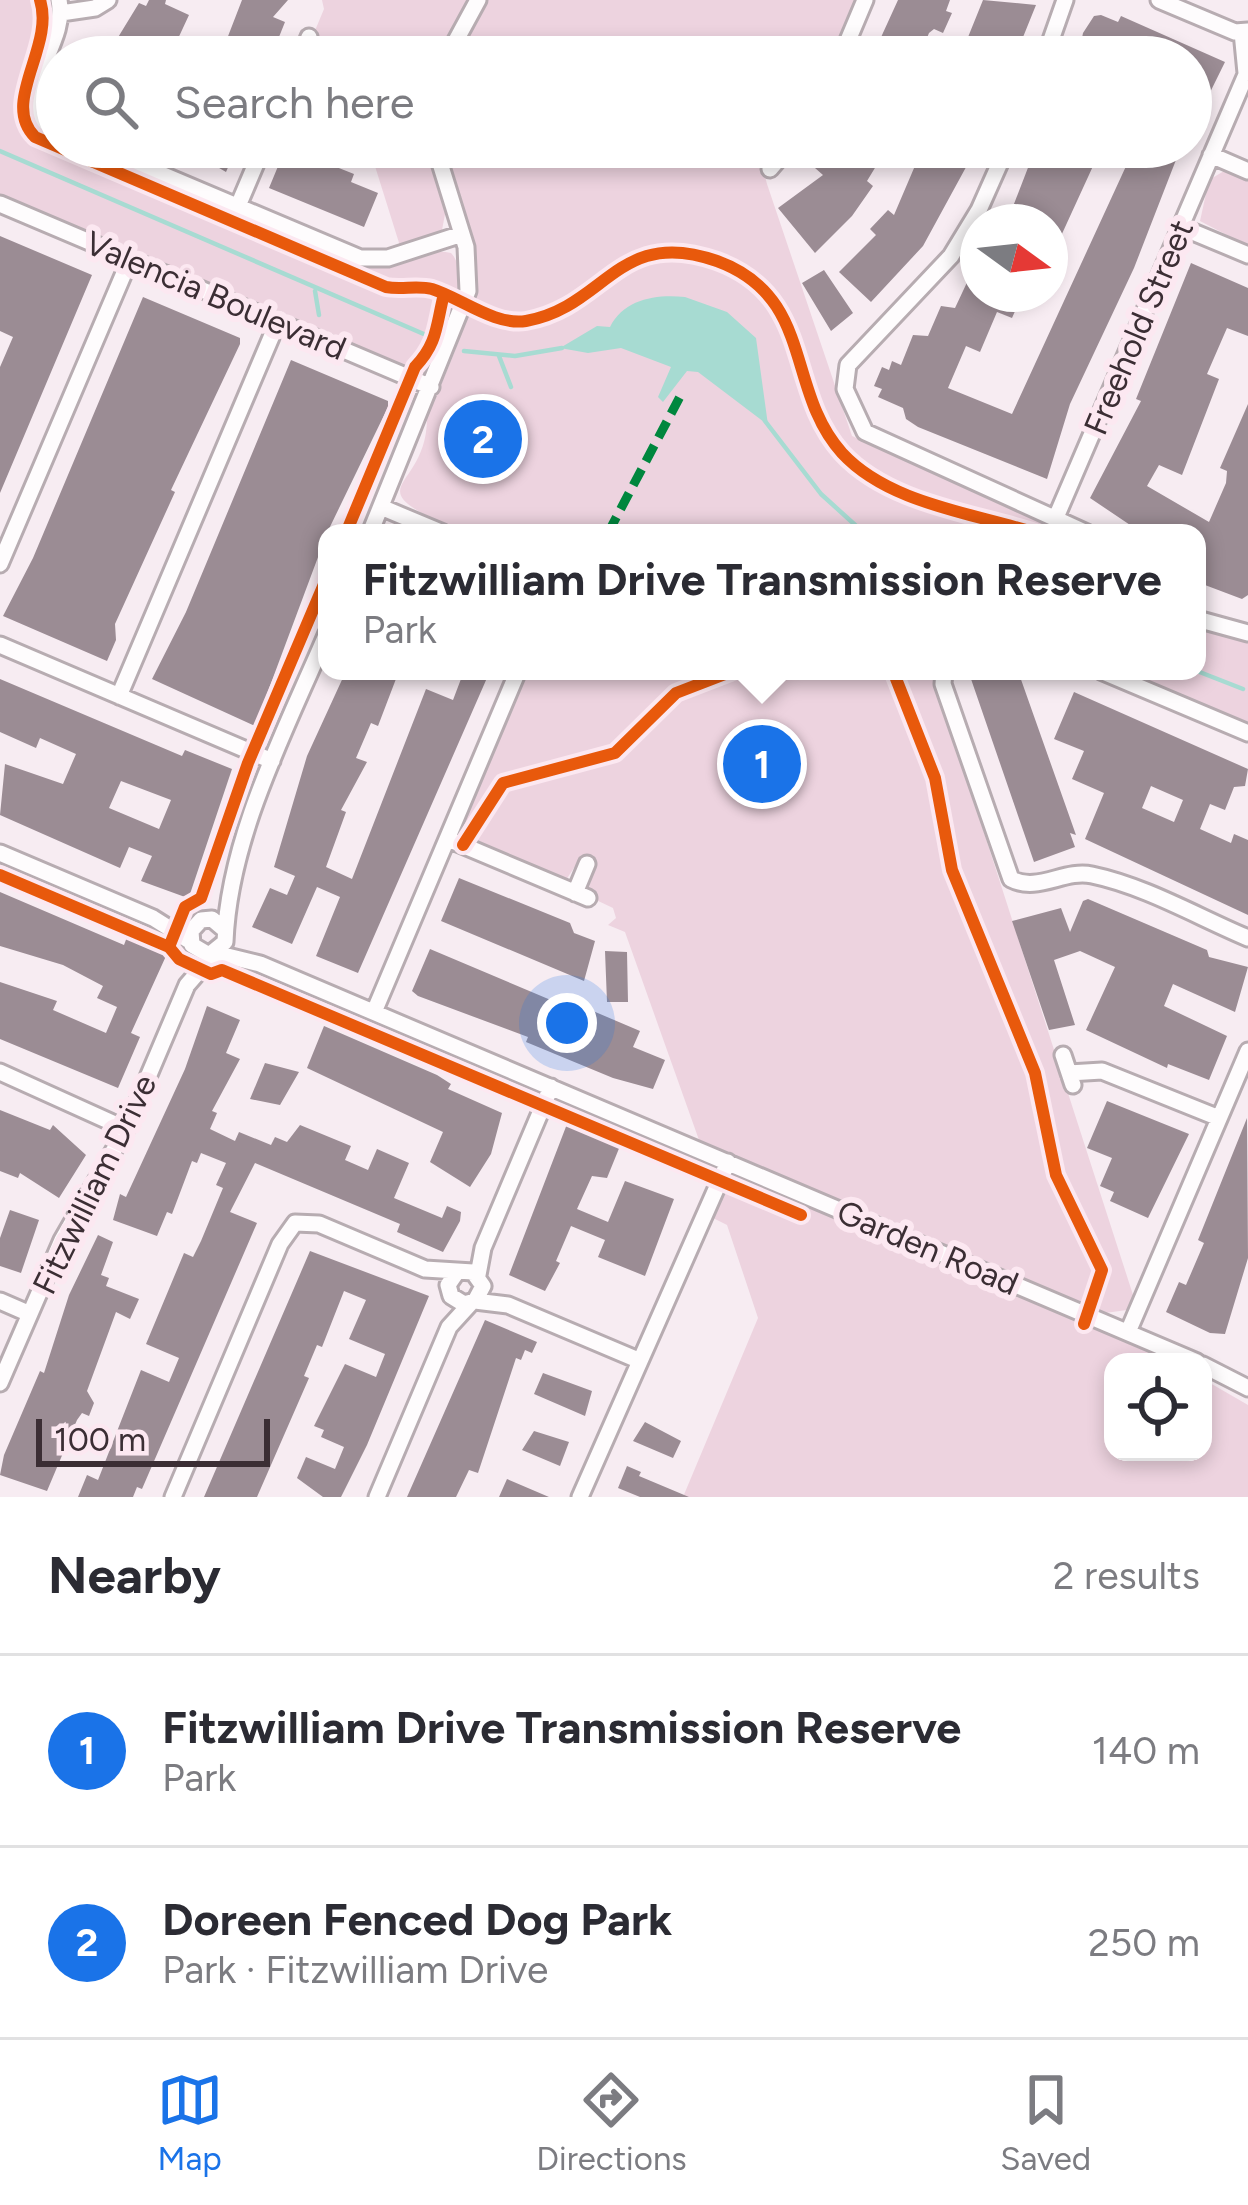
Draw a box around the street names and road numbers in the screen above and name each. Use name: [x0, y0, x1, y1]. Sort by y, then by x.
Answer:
street label: Freehold Street: [1076, 214, 1201, 440]
street label: Valencia Boulevard: [80, 223, 352, 368]
street label: Fitzwilliam Drive: [24, 1068, 164, 1300]
street label: Garden Road: [831, 1192, 1024, 1303]

